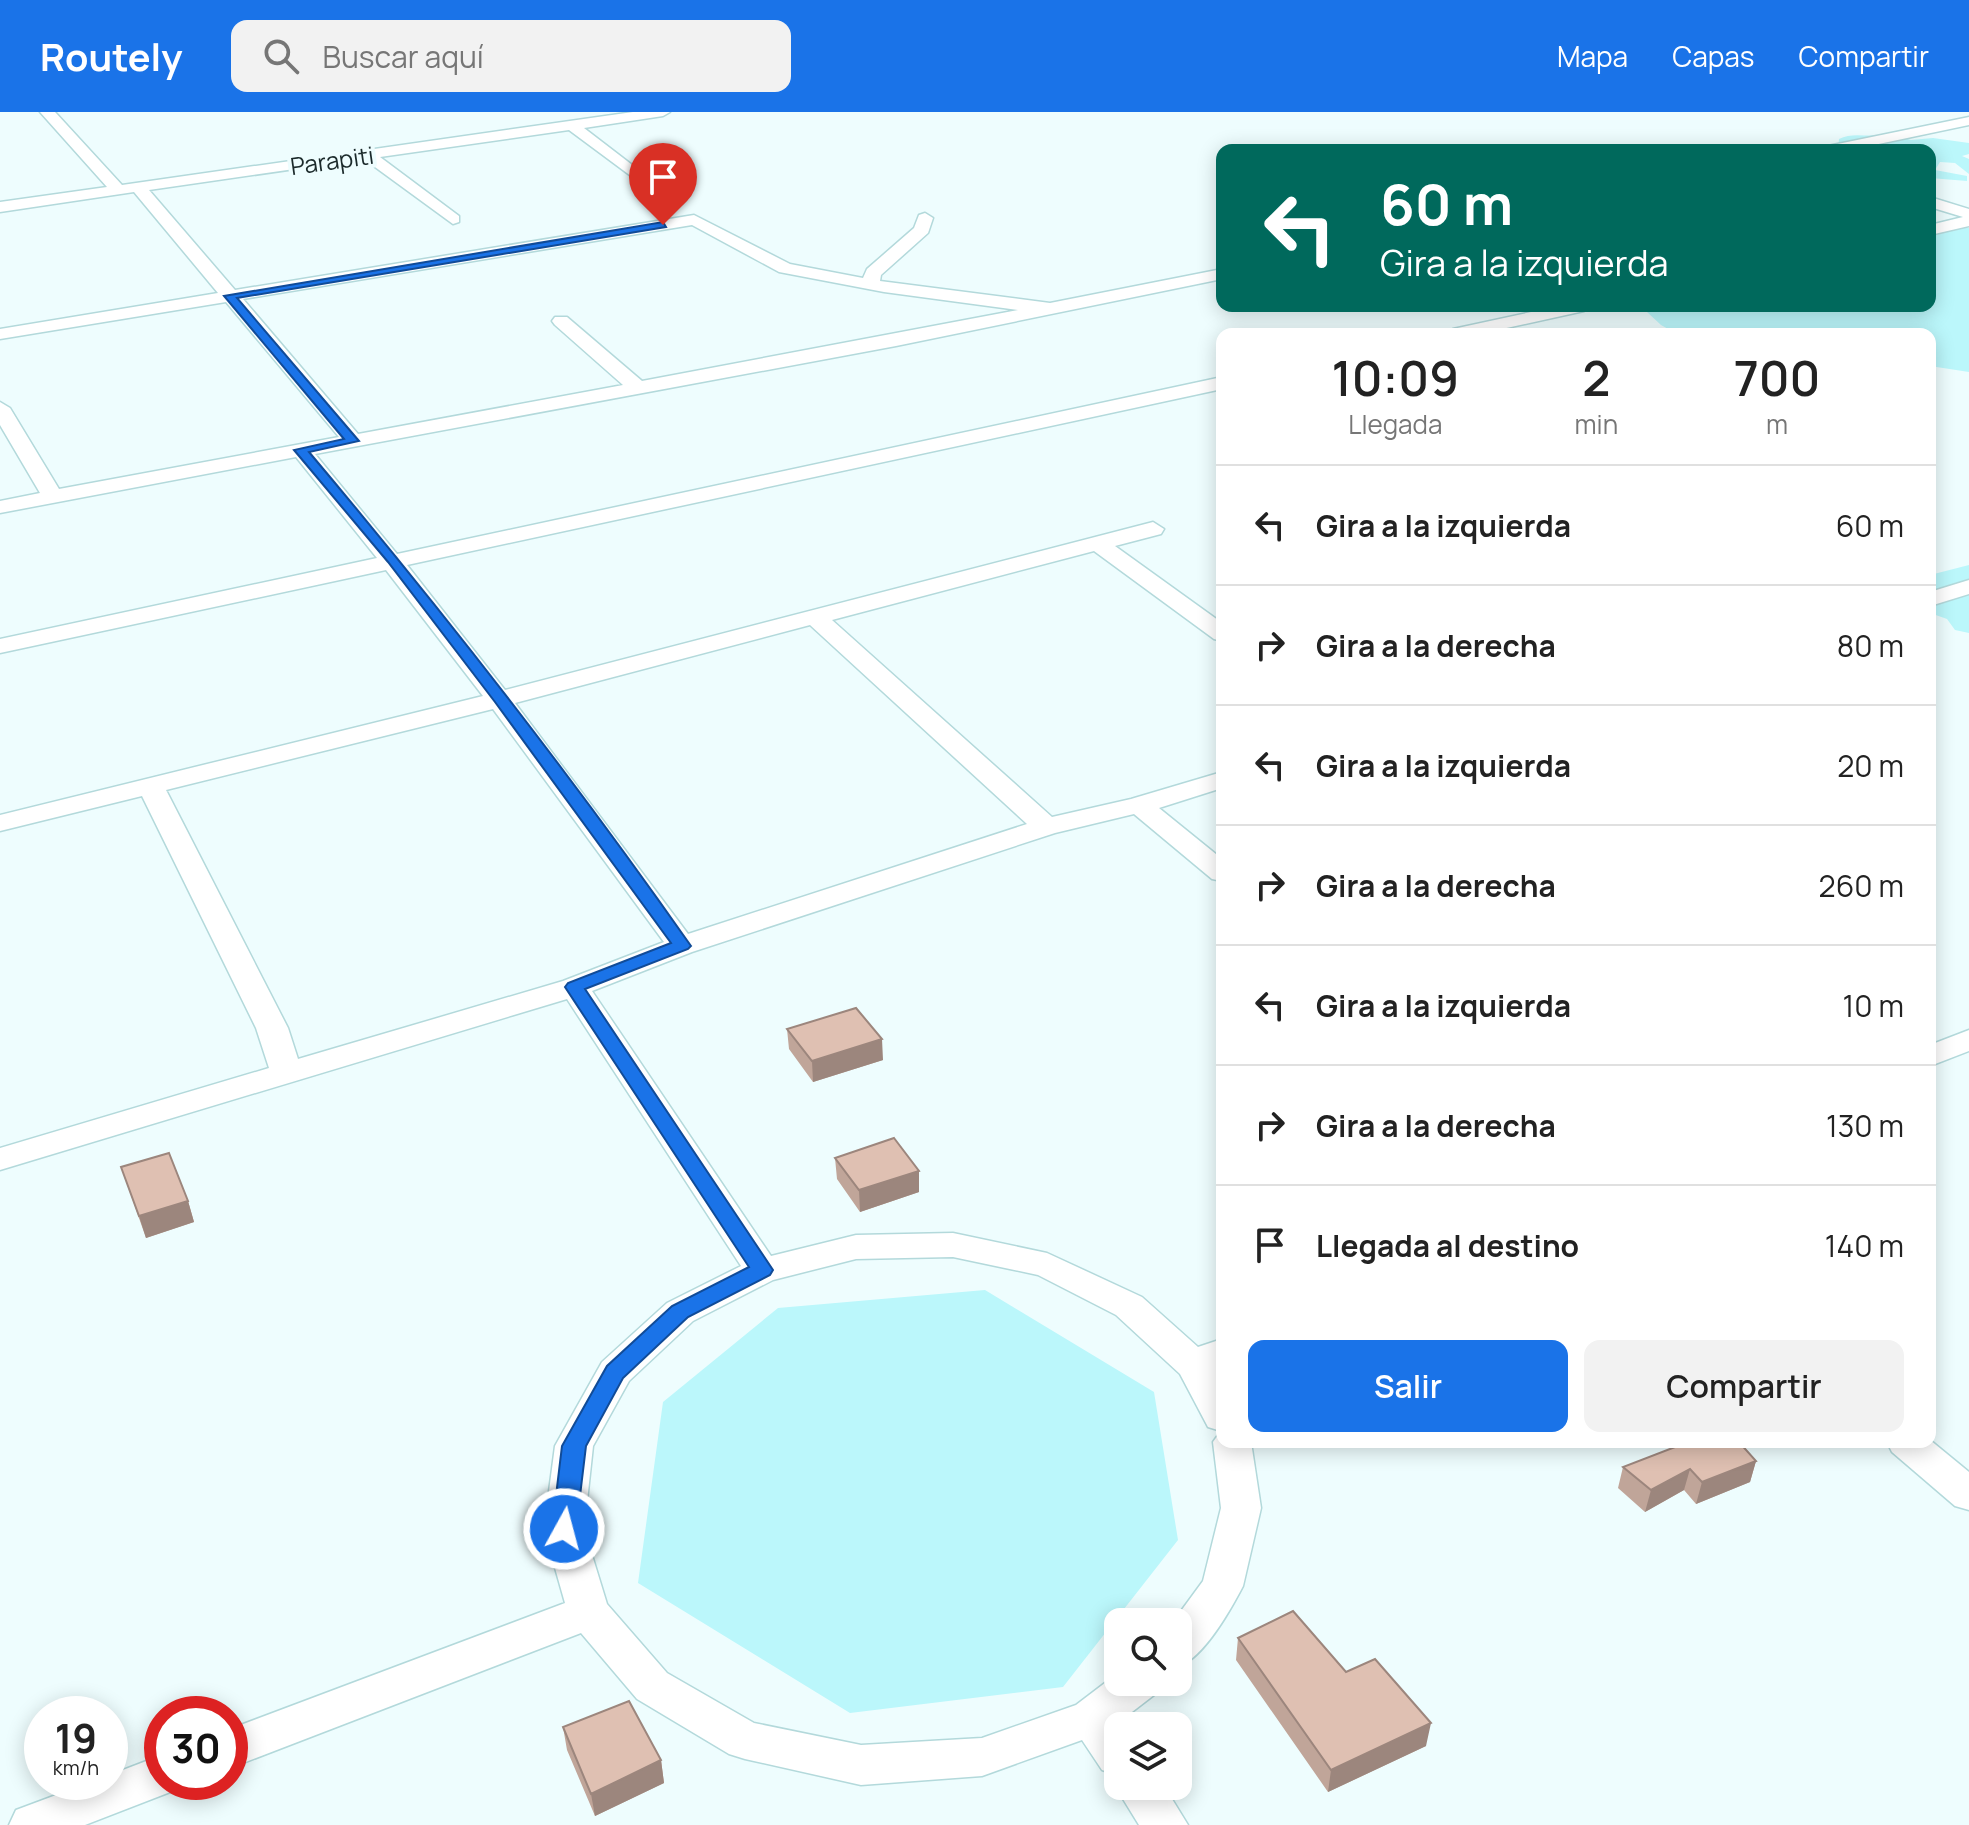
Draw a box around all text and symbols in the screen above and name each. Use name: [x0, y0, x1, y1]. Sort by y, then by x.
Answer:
search box: [231, 20, 791, 92]
text: Routely: [40, 30, 183, 82]
icon: search: [259, 34, 303, 78]
text: Buscar aquí: [323, 36, 484, 77]
text: Mapa: [1557, 37, 1628, 75]
text: Capas: [1672, 37, 1755, 75]
text: Compartir: [1799, 37, 1929, 75]
street label: Parapiti: [288, 138, 376, 182]
pin: [629, 143, 697, 225]
icon: arrive: [641, 155, 685, 199]
text: 60 m: [1380, 165, 1513, 242]
icon: left: [1248, 176, 1352, 280]
text: Gira a la izquierda: [1380, 238, 1669, 287]
text: 10:09: [1332, 345, 1459, 410]
text: 2: [1582, 345, 1610, 410]
text: 700: [1734, 345, 1820, 410]
text: Llegada: [1348, 406, 1442, 442]
text: min: [1575, 406, 1618, 442]
text: m: [1766, 406, 1788, 442]
icon: left: [1248, 503, 1292, 547]
text: Gira a la izquierda: [1316, 505, 1571, 546]
text: 60 m: [1836, 505, 1904, 546]
icon: right: [1248, 623, 1292, 667]
text: Gira a la derecha: [1316, 625, 1556, 666]
text: 80 m: [1837, 625, 1904, 666]
icon: left: [1248, 743, 1292, 787]
text: Gira a la izquierda: [1316, 745, 1571, 786]
text: 20 m: [1837, 745, 1904, 786]
icon: right: [1248, 863, 1292, 907]
text: Gira a la derecha: [1316, 865, 1556, 906]
text: 260 m: [1819, 865, 1904, 906]
icon: left: [1248, 983, 1292, 1027]
text: Gira a la izquierda: [1316, 985, 1571, 1026]
text: 10 m: [1843, 985, 1904, 1026]
icon: right: [1248, 1103, 1292, 1147]
text: Gira a la derecha: [1316, 1105, 1556, 1146]
text: 130 m: [1826, 1105, 1904, 1146]
icon: arrive: [1248, 1223, 1292, 1267]
text: Llegada al destino: [1316, 1225, 1579, 1266]
text: 140 m: [1825, 1225, 1904, 1266]
button: Salir: [1248, 1340, 1568, 1432]
button: Compartir: [1584, 1340, 1904, 1432]
position arrow: [522, 1487, 606, 1571]
map controls: [1104, 1608, 1192, 1800]
button: search: [1104, 1608, 1192, 1696]
speed limit sign: 30: [144, 1696, 248, 1800]
text: 19: [55, 1710, 97, 1765]
button: layers: [1104, 1712, 1192, 1800]
text: km/h: [53, 1754, 99, 1781]

